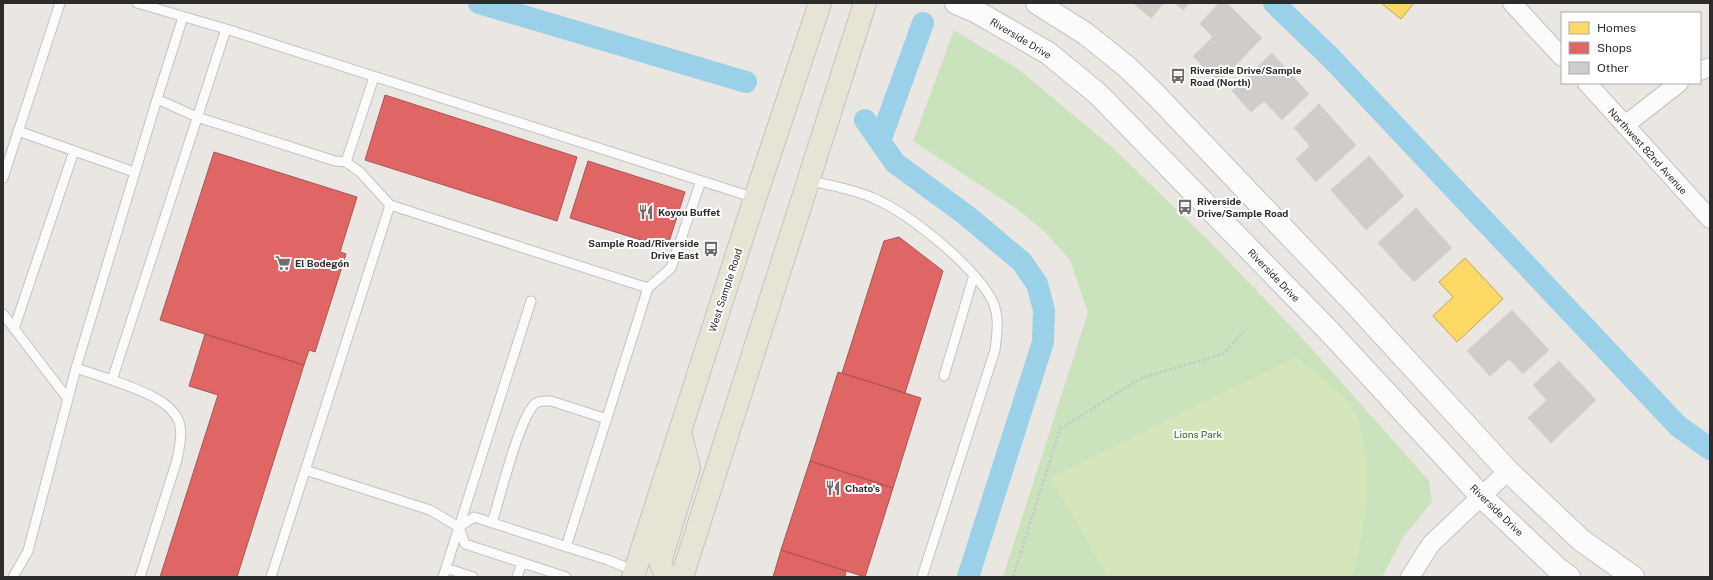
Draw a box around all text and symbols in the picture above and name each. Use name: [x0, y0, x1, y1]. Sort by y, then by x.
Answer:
legend: [1561, 12, 1701, 84]
street label: Riverside Drive: [988, 15, 1054, 61]
text: Homes: [1597, 21, 1636, 35]
text: Shops: [1597, 41, 1632, 55]
text: Other: [1597, 61, 1629, 75]
place label: Riverside Drive/Sample Road (North): [1190, 64, 1302, 88]
bus stop icon: Riverside Drive/Sample Road (North): [1169, 67, 1187, 85]
street label: Northwest 82nd Avenue: [1606, 105, 1690, 197]
place label: Riverside Drive/Sample Road: [1197, 195, 1288, 219]
bus stop icon: Riverside Drive/Sample Road: [1176, 198, 1194, 216]
restaurant icon: Koyou Buffet: [637, 203, 655, 221]
place label: Koyou Buffet: [658, 206, 720, 218]
place label: Sample Road/Riverside Drive East: [588, 237, 699, 261]
bus stop icon: Sample Road/Riverside Drive East: [702, 240, 720, 258]
street label: Riverside Drive: [1246, 246, 1303, 304]
street label: West Sample Road: [706, 247, 744, 333]
supermarket icon: El Bodegón: [274, 254, 292, 272]
place label: El Bodegón: [295, 257, 349, 269]
park label: Lions Park: [1174, 428, 1223, 440]
restaurant icon: Chato's: [824, 479, 842, 497]
place label: Chato's: [845, 482, 880, 494]
street label: Riverside Drive: [1468, 482, 1526, 539]

